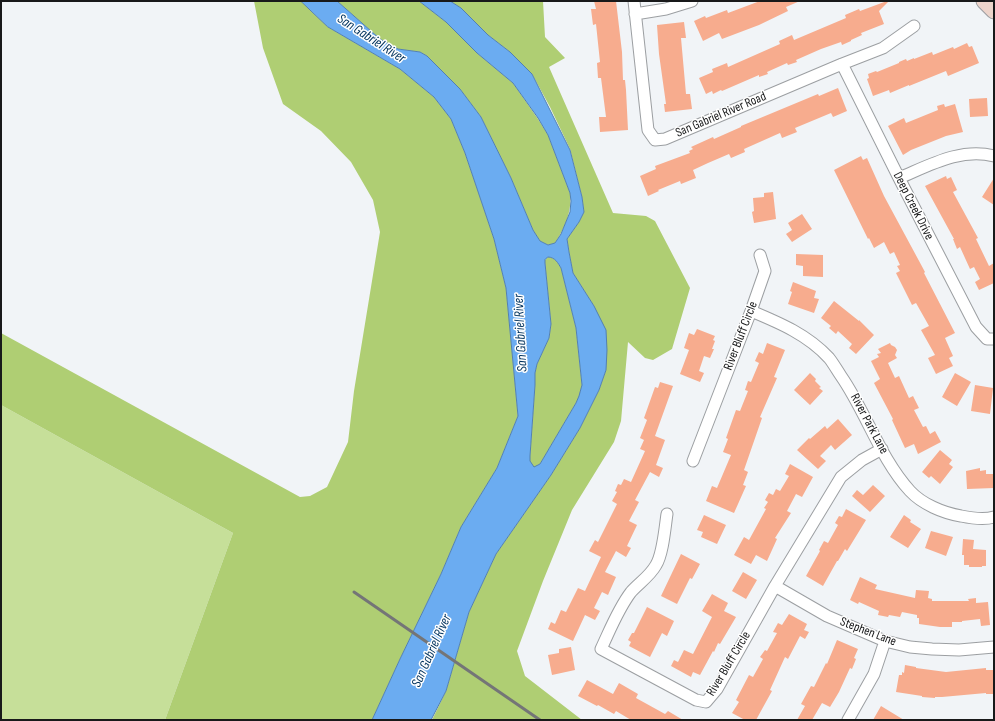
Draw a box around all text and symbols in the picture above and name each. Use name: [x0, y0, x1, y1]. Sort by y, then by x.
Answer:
water label: San Gabriel River: [334, 11, 408, 67]
street label: San Gabriel River Road: [673, 89, 769, 141]
street label: Deep Creek Drive: [889, 169, 937, 243]
water label: San Gabriel River: [511, 294, 531, 372]
street label: River Bluff Circle: [721, 299, 761, 373]
street label: River Park Lane: [847, 391, 891, 457]
water label: San Gabriel River: [408, 612, 456, 690]
street label: Stephen Lane: [838, 614, 898, 650]
street label: River Bluff Circle: [704, 629, 754, 699]

